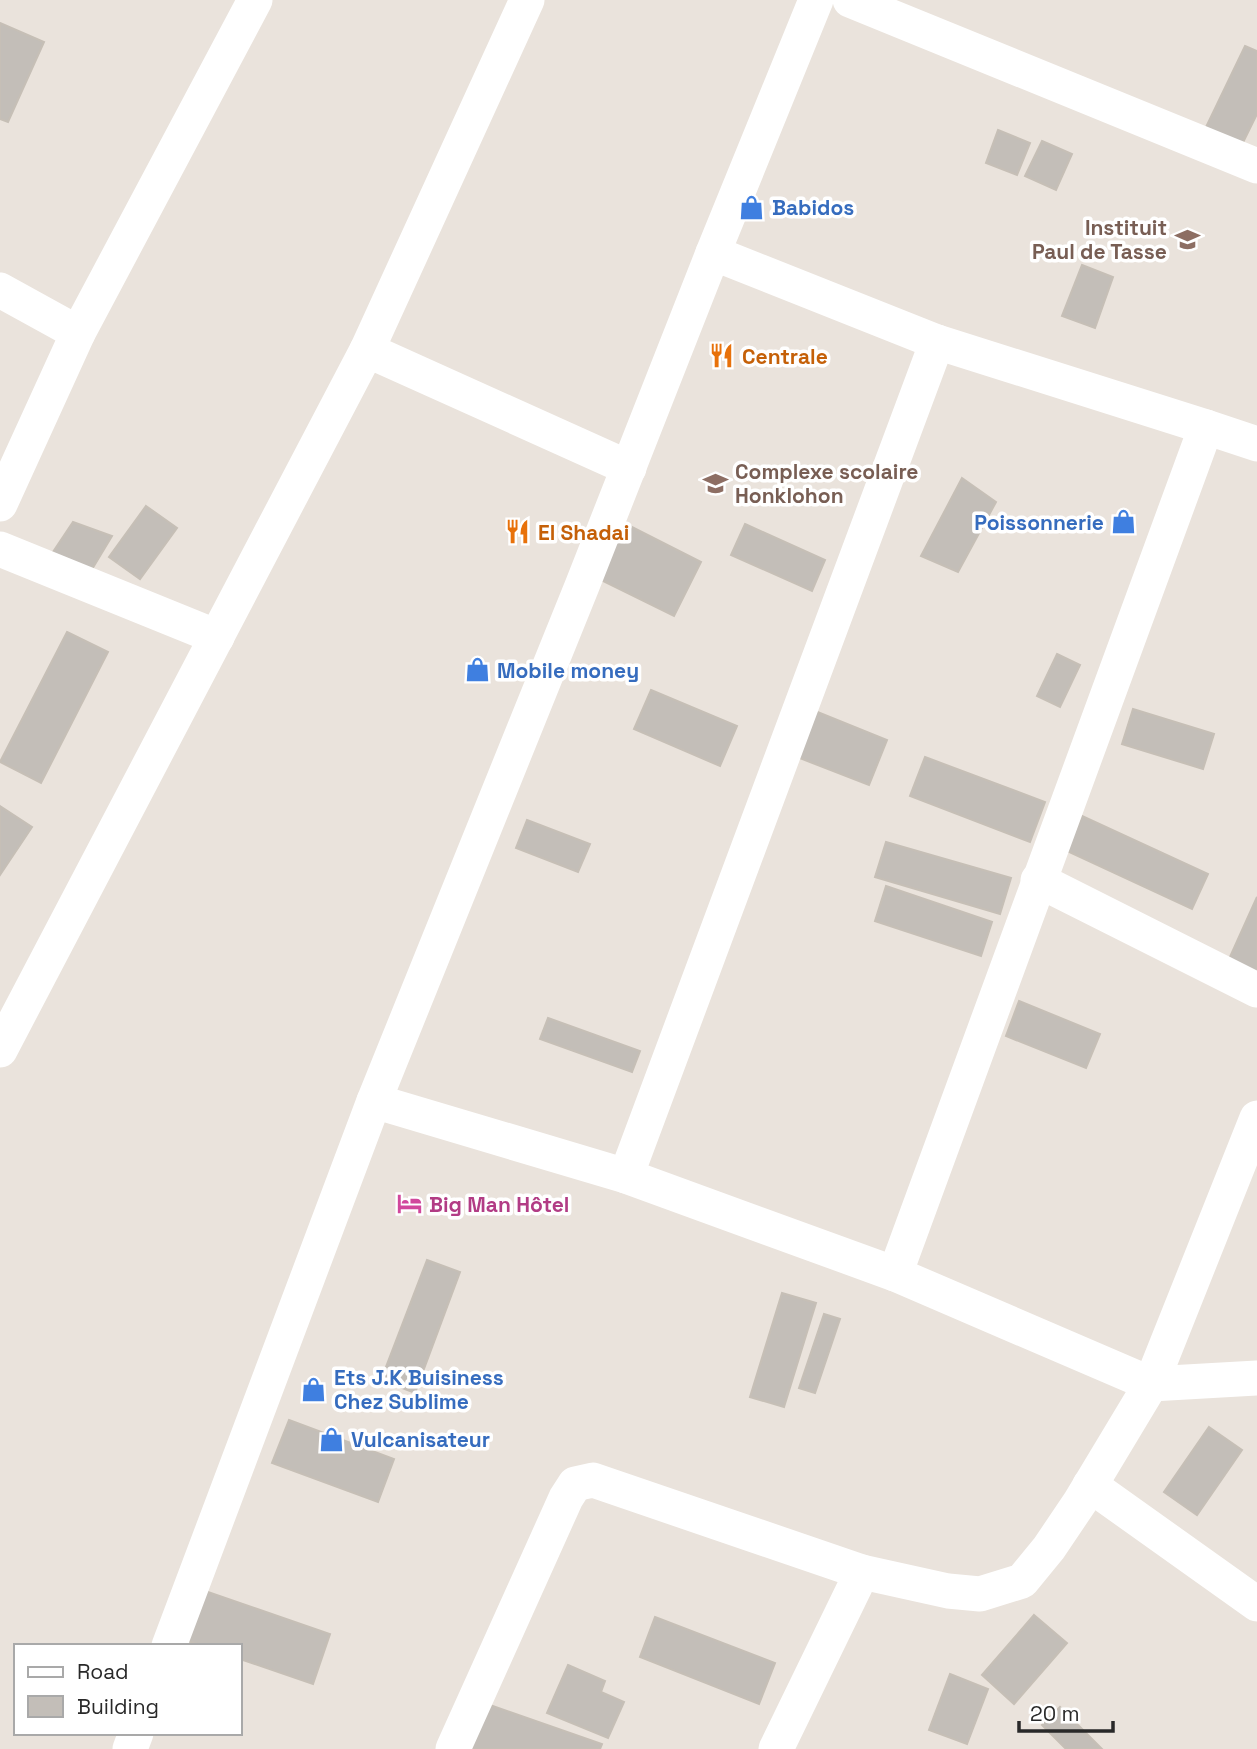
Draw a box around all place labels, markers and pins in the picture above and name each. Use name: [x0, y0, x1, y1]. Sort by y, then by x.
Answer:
shop icon: Babidos: [738, 193, 766, 221]
place label: Babidos: [772, 194, 854, 221]
place label: Instituit Paul de Tasse: [1032, 214, 1167, 265]
school or university icon: Instituit Paul de Tasse: [1173, 225, 1201, 253]
restaurant icon: Centrale: [708, 342, 736, 370]
place label: Centrale: [742, 343, 828, 370]
place label: Complexe scolaire Honklohon: [735, 458, 918, 509]
school or university icon: Complexe scolaire Honklohon: [701, 469, 729, 497]
shop icon: Poissonnerie: [1110, 508, 1138, 536]
place label: Poissonnerie: [974, 509, 1104, 536]
restaurant icon: El Shadai: [504, 518, 532, 546]
place label: El Shadai: [538, 519, 629, 546]
shop icon: Mobile money: [463, 656, 491, 684]
place label: Mobile money: [497, 657, 639, 684]
hotel icon: Big Man Hôtel: [395, 1190, 423, 1218]
place label: Big Man Hôtel: [429, 1191, 569, 1218]
place label: Ets J.K Buisiness Chez Sublime: [334, 1364, 504, 1415]
shop icon: Ets J.K Buisiness Chez Sublime: [300, 1375, 328, 1403]
shop icon: Vulcanisateur: [317, 1425, 345, 1453]
place label: Vulcanisateur: [351, 1426, 490, 1453]

